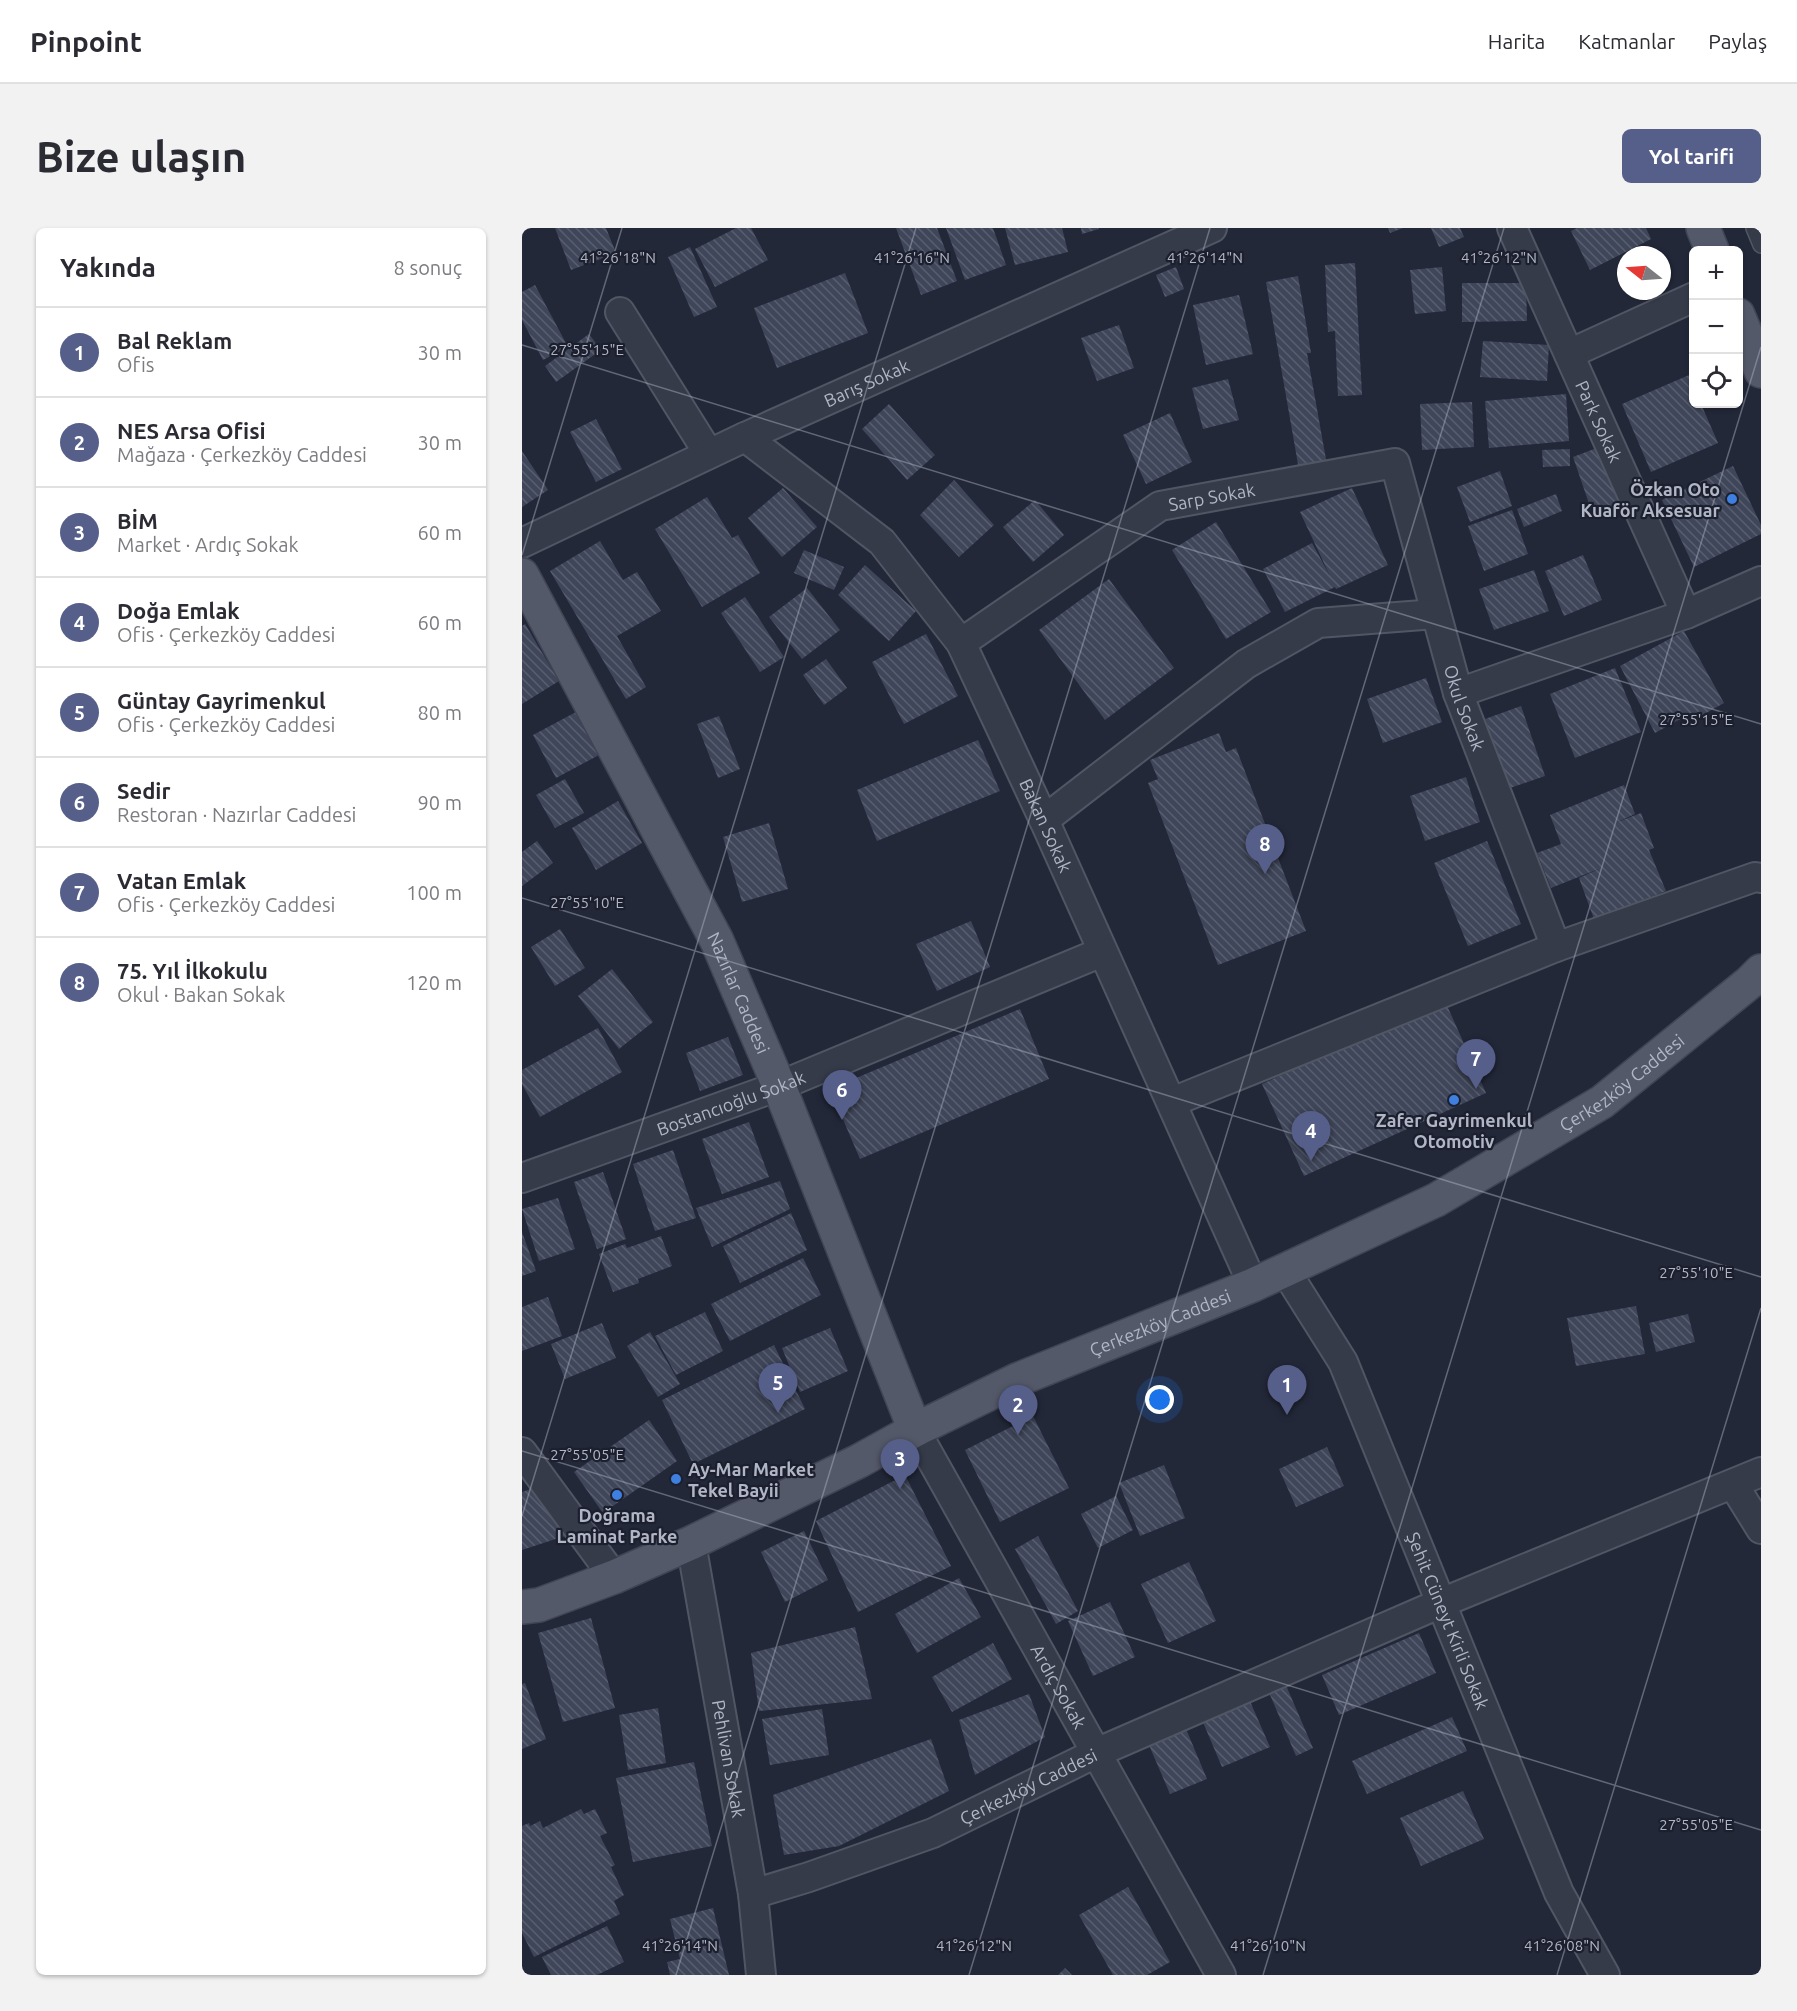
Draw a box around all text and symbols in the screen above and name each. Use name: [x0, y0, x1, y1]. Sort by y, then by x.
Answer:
text: Pinpoint: [30, 26, 142, 57]
text: Harita: [1488, 29, 1545, 53]
text: Katmanlar: [1578, 29, 1675, 53]
text: Paylaş: [1708, 29, 1767, 53]
button: Yol tarifi: [1622, 129, 1761, 183]
text: Bize ulaşın: [36, 133, 246, 180]
north arrow: [1617, 246, 1671, 300]
map controls: [1689, 246, 1743, 408]
button: +: [1689, 246, 1743, 300]
text: 41°26'18"N: [580, 249, 656, 266]
text: 41°26'16"N: [874, 249, 950, 266]
text: 41°26'14"N: [1167, 249, 1243, 266]
text: 41°26'12"N: [1461, 249, 1537, 266]
text: Yakında: [60, 253, 156, 282]
text: 8 sonuç: [394, 256, 462, 279]
button: −: [1689, 300, 1743, 354]
text: Bal Reklam: [117, 328, 232, 353]
text: 1: [74, 341, 85, 364]
text: 30 m: [418, 341, 462, 364]
text: 27°55'15"E: [550, 341, 624, 358]
text: Ofis: [117, 353, 154, 376]
button: locate: [1689, 354, 1743, 408]
street label: Barış Sokak: [821, 355, 912, 410]
street label: Park Sokak: [1572, 377, 1626, 465]
text: NES Arsa Ofisi: [117, 418, 266, 443]
text: 2: [74, 431, 85, 454]
text: 30 m: [418, 431, 462, 454]
text: Mağaza · Çerkezköy Caddesi: [117, 443, 367, 466]
street label: Sarp Sokak: [1167, 479, 1256, 514]
place label: Özkan Oto Kuaför Aksesuar: [1581, 479, 1721, 520]
marker: Özkan Oto Kuaför Aksesuar: [1725, 492, 1739, 506]
text: BİM: [117, 508, 158, 533]
text: 3: [74, 521, 85, 544]
text: 60 m: [418, 521, 462, 544]
text: Market · Ardıç Sokak: [117, 533, 299, 556]
text: Doğa Emlak: [117, 598, 240, 623]
text: 4: [74, 611, 85, 634]
text: 60 m: [418, 611, 462, 634]
text: Ofis · Çerkezköy Caddesi: [117, 623, 335, 646]
street label: Okul Sokak: [1441, 663, 1489, 753]
text: Güntay Gayrimenkul: [117, 688, 326, 713]
text: 5: [74, 701, 85, 724]
text: 80 m: [418, 701, 462, 724]
text: 27°55'15"E: [1659, 711, 1733, 728]
text: Ofis · Çerkezköy Caddesi: [117, 713, 335, 736]
street label: Bakan Sokak: [1016, 775, 1076, 875]
text: Sedir: [117, 778, 171, 803]
text: 6: [74, 791, 85, 814]
text: 90 m: [418, 791, 462, 814]
text: Restoran · Nazırlar Caddesi: [117, 803, 356, 826]
pin: 8: [1246, 824, 1284, 874]
text: Vatan Emlak: [117, 868, 246, 893]
text: 7: [74, 881, 85, 904]
text: 100 m: [406, 881, 462, 904]
text: Ofis · Çerkezköy Caddesi: [117, 893, 335, 916]
text: 27°55'10"E: [550, 894, 624, 911]
street label: Nazırlar Caddesi: [704, 929, 774, 1057]
text: 75. Yıl İlkokulu: [117, 958, 268, 983]
text: 8: [74, 971, 85, 994]
text: 120 m: [406, 971, 462, 994]
text: Okul · Bakan Sokak: [117, 983, 285, 1006]
street label: Çerkezköy Caddesi: [1556, 1030, 1688, 1135]
pin: 7: [1456, 1040, 1496, 1089]
street label: Bostancıoğlu Sokak: [654, 1066, 808, 1139]
pin: 6: [822, 1070, 862, 1120]
marker: Zafer Gayrimenkul Otomotiv: [1447, 1093, 1461, 1107]
place label: Zafer Gayrimenkul Otomotiv: [1376, 1110, 1533, 1151]
pin: 4: [1292, 1112, 1330, 1161]
text: 27°55'10"E: [1659, 1264, 1733, 1281]
street label: Çerkezköy Caddesi: [1086, 1285, 1233, 1360]
pin: 5: [758, 1364, 798, 1413]
pin: 1: [1268, 1366, 1306, 1415]
your location: [1145, 1385, 1174, 1414]
pin: 2: [998, 1386, 1038, 1435]
pin: 3: [880, 1440, 920, 1489]
text: 27°55'05"E: [550, 1446, 624, 1463]
place label: Ay-Mar Market Tekel Bayii: [688, 1459, 814, 1500]
marker: Ay-Mar Market Tekel Bayii: [669, 1472, 683, 1486]
marker: Doğrama Laminat Parke: [610, 1488, 624, 1502]
place label: Doğrama Laminat Parke: [557, 1505, 677, 1546]
street label: Şehit Cüneyt Kirli Sokak: [1403, 1529, 1493, 1712]
street label: Ardıç Sokak: [1027, 1641, 1091, 1732]
street label: Pehlivan Sokak: [709, 1698, 749, 1819]
street label: Çerkezköy Caddesi: [956, 1744, 1100, 1828]
text: 27°55'05"E: [1659, 1816, 1733, 1833]
text: 41°26'14"N: [642, 1937, 718, 1954]
text: 41°26'12"N: [936, 1937, 1012, 1954]
text: 41°26'10"N: [1230, 1937, 1306, 1954]
text: 41°26'08"N: [1524, 1937, 1600, 1954]

